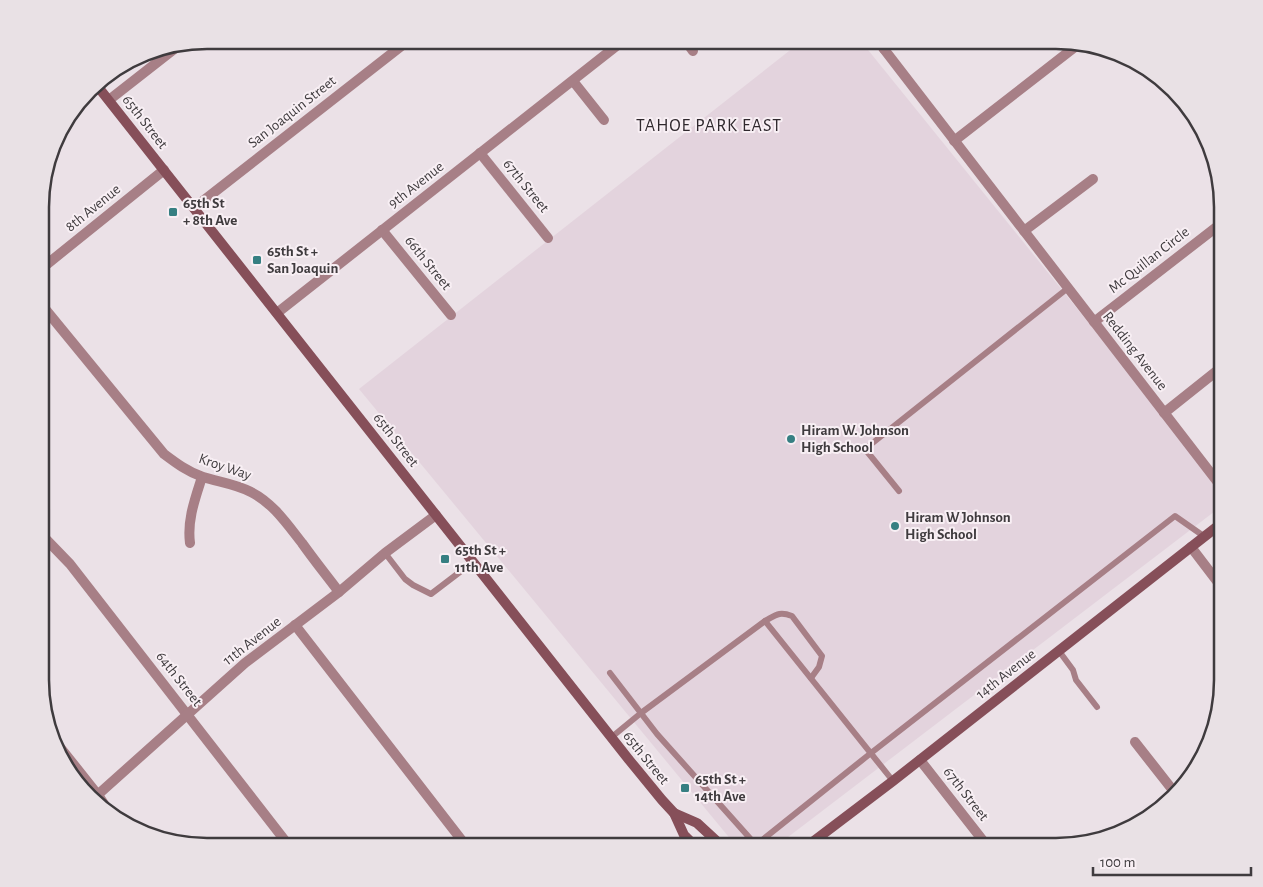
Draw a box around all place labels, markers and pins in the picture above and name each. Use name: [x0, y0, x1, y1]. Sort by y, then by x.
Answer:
place label: 65th St + 8th Ave: [183, 196, 237, 228]
marker: 65th St + 8th Ave: [167, 206, 179, 218]
place label: 65th St + San Joaquin: [267, 244, 338, 276]
marker: 65th St + San Joaquin: [251, 254, 263, 266]
place label: Hiram W. Johnson High School: [801, 423, 909, 455]
marker: Hiram W. Johnson High School: [785, 433, 797, 445]
place label: Hiram W Johnson High School: [905, 510, 1011, 542]
marker: Hiram W Johnson High School: [889, 520, 901, 532]
place label: 65th St + 11th Ave: [455, 543, 506, 575]
marker: 65th St + 11th Ave: [439, 553, 451, 565]
place label: 65th St + 14th Ave: [695, 772, 746, 804]
marker: 65th St + 14th Ave: [679, 782, 691, 794]

